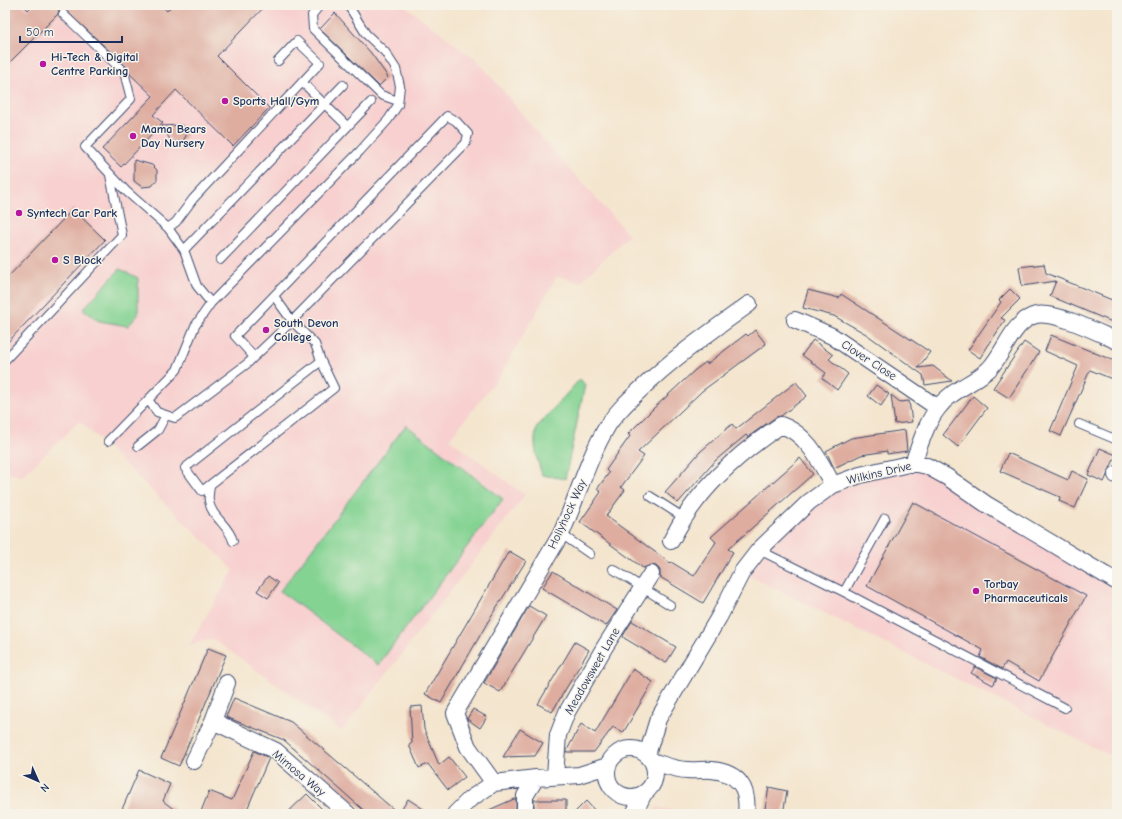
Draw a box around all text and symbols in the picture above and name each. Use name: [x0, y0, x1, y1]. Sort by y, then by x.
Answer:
scale bar: [20, 18, 122, 44]
text: 50 m: [26, 25, 54, 39]
place label: Hi-Tech & Digital Centre Parking: [51, 50, 138, 78]
marker: Hi-Tech & Digital Centre Parking: [38, 59, 48, 69]
place label: Sports Hall/Gym: [233, 94, 319, 108]
marker: Sports Hall/Gym: [220, 96, 230, 106]
place label: Mama Bears Day Nursery: [141, 122, 206, 150]
marker: Mama Bears Day Nursery: [128, 131, 138, 141]
place label: Syntech Car Park: [27, 206, 117, 220]
marker: Syntech Car Park: [14, 208, 24, 218]
place label: S Block: [63, 253, 102, 267]
marker: S Block: [50, 255, 60, 265]
place label: South Devon College: [274, 316, 339, 344]
marker: South Devon College: [261, 325, 271, 335]
street label: Clover Close: [839, 337, 899, 383]
street label: Wilkins Drive: [845, 459, 913, 487]
street label: Hollyhock Way: [545, 476, 589, 551]
place label: Torbay Pharmaceuticals: [984, 577, 1068, 605]
marker: Torbay Pharmaceuticals: [971, 586, 981, 596]
street label: Meadowsweet Lane: [561, 625, 623, 717]
street label: Mimosa Way: [269, 747, 329, 800]
north arrow: [18, 761, 58, 801]
text: N: [38, 781, 52, 795]

